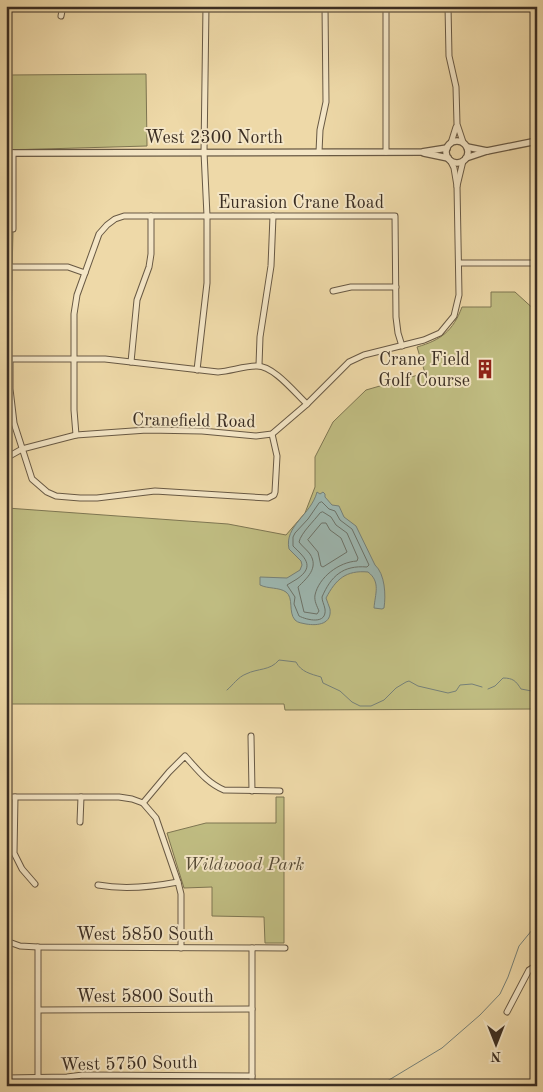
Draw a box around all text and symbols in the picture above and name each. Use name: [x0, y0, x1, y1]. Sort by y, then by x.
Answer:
street label: West 2300 North: [145, 129, 283, 147]
street label: Eurasion Crane Road: [218, 194, 384, 212]
place label: Crane Field Golf Course: [378, 351, 470, 390]
building icon: Crane Field Golf Course: [474, 358, 496, 380]
street label: Cranefield Road: [132, 411, 256, 431]
park label: Wildwood Park: [184, 856, 305, 874]
street label: West 5850 South: [76, 926, 214, 944]
street label: West 5800 South: [76, 988, 214, 1006]
north arrow: [470, 1020, 520, 1070]
text: N: [490, 1049, 501, 1063]
street label: West 5750 South: [60, 1054, 198, 1074]

